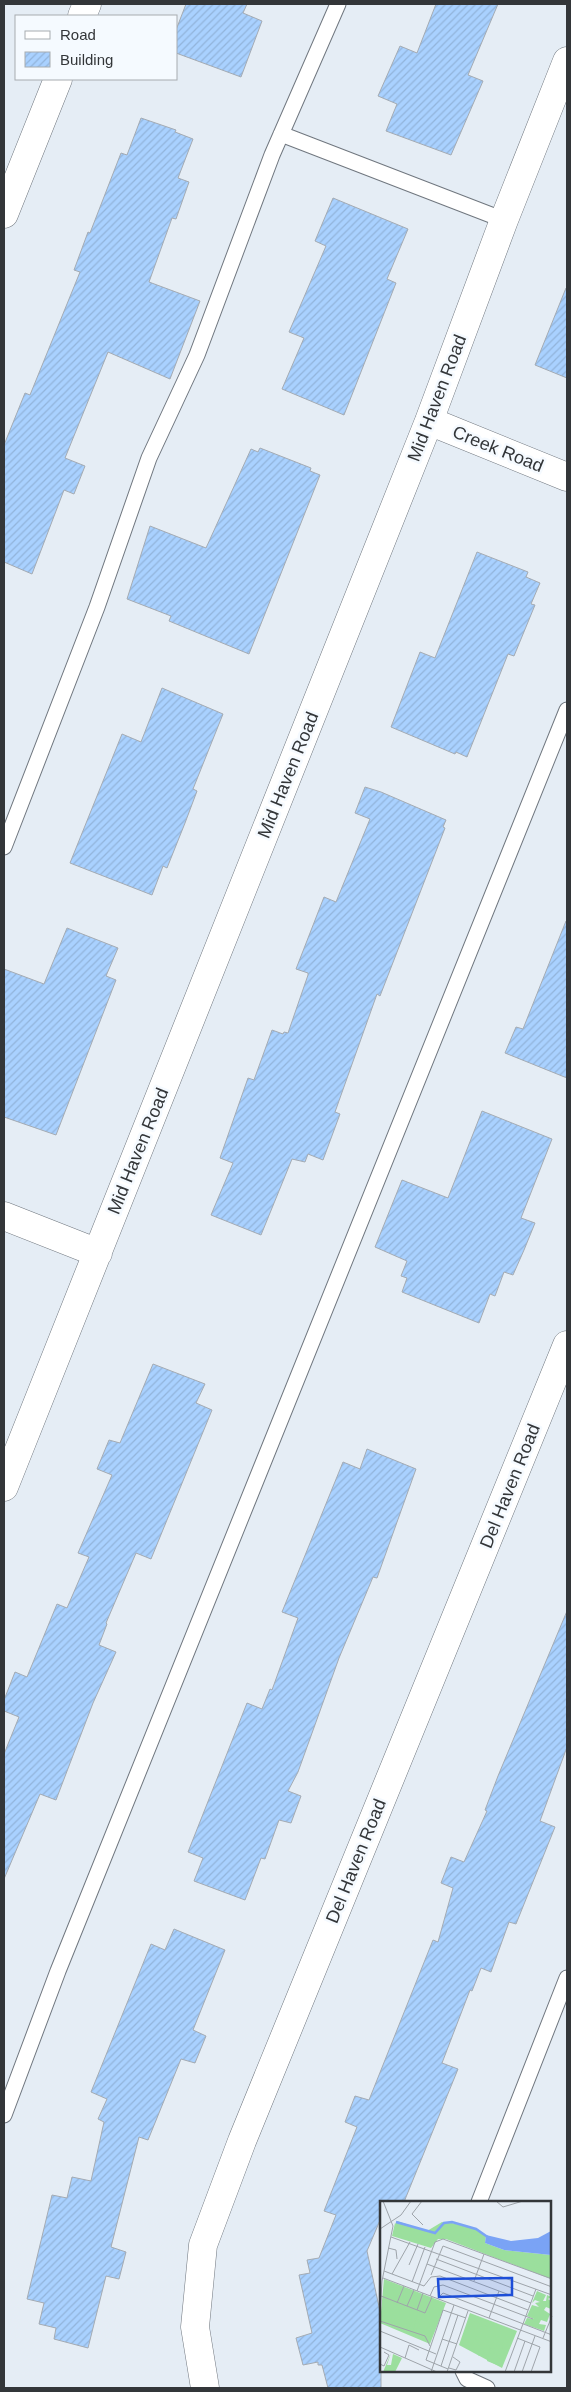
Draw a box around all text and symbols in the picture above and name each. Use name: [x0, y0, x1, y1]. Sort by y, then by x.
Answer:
legend: [15, 15, 178, 80]
text: Road: [60, 26, 96, 43]
text: Building: [60, 51, 113, 68]
street label: Mid Haven Road: [404, 332, 470, 464]
street label: Creek Road: [450, 422, 546, 476]
street label: Mid Haven Road: [254, 709, 322, 841]
street label: Mid Haven Road: [104, 1085, 172, 1217]
street label: Del Haven Road: [476, 1421, 544, 1551]
street label: Del Haven Road: [322, 1796, 390, 1926]
inset map: [380, 2201, 551, 2372]

